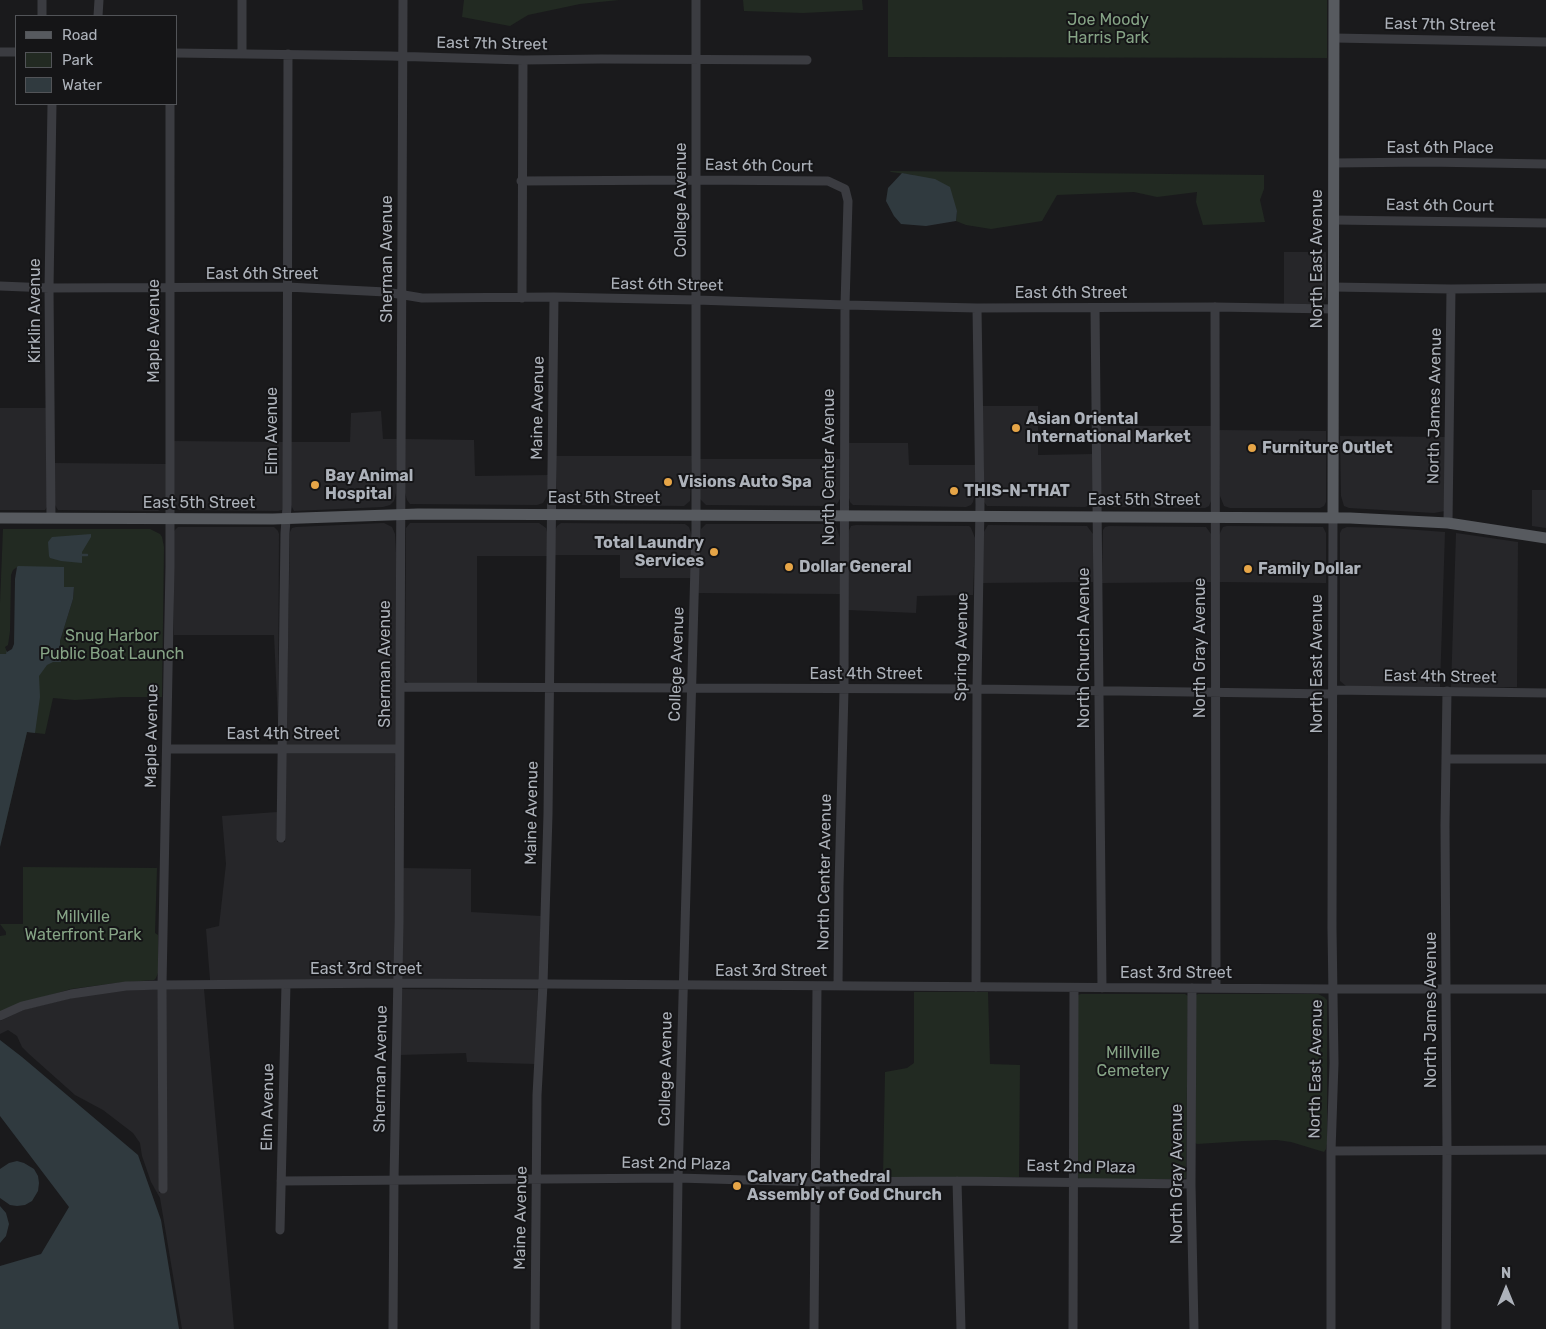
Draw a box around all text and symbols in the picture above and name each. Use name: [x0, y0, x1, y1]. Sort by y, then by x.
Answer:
park label: Joe Moody Harris Park: [1067, 10, 1149, 48]
street label: East 7th Street: [1384, 14, 1496, 36]
legend: [15, 15, 178, 105]
text: Road: [62, 26, 98, 44]
street label: East 7th Street: [436, 33, 548, 55]
text: Park: [62, 51, 93, 69]
text: Water: [62, 76, 102, 94]
street label: East 6th Place: [1386, 138, 1494, 158]
street label: College Avenue: [671, 142, 691, 258]
street label: East 6th Court: [705, 155, 813, 177]
street label: North East Avenue: [1307, 189, 1327, 329]
street label: Sherman Avenue: [377, 195, 397, 323]
street label: East 6th Court: [1386, 195, 1494, 217]
street label: Kirklin Avenue: [25, 258, 45, 364]
street label: East 6th Street: [206, 264, 318, 284]
street label: East 6th Street: [611, 274, 723, 296]
street label: Maple Avenue: [144, 279, 164, 383]
street label: East 6th Street: [1015, 283, 1127, 303]
street label: North James Avenue: [1424, 328, 1446, 484]
street label: Maine Avenue: [527, 356, 549, 460]
street label: Elm Avenue: [262, 387, 282, 475]
street label: North Center Avenue: [819, 389, 839, 545]
place label: Asian Oriental International Market: [1026, 409, 1191, 447]
marker: Asian Oriental International Market: [1010, 422, 1022, 434]
place label: Furniture Outlet: [1262, 438, 1393, 458]
marker: Furniture Outlet: [1246, 442, 1258, 454]
place label: Bay Animal Hospital: [325, 466, 413, 504]
place label: Visions Auto Spa: [678, 472, 812, 492]
marker: Visions Auto Spa: [662, 476, 674, 488]
marker: Bay Animal Hospital: [309, 479, 321, 491]
place label: THIS-N-THAT: [964, 481, 1070, 501]
marker: THIS-N-THAT: [948, 485, 960, 497]
street label: East 5th Street: [548, 488, 660, 508]
street label: East 5th Street: [1088, 490, 1200, 510]
street label: East 5th Street: [143, 493, 255, 513]
place label: Total Laundry Services: [594, 533, 704, 571]
marker: Total Laundry Services: [708, 546, 720, 558]
place label: Dollar General: [799, 557, 911, 577]
place label: Family Dollar: [1258, 559, 1361, 579]
marker: Dollar General: [783, 561, 795, 573]
marker: Family Dollar: [1242, 563, 1254, 575]
street label: North Church Avenue: [1074, 568, 1094, 728]
street label: North Gray Avenue: [1190, 578, 1210, 718]
street label: Spring Avenue: [951, 593, 973, 701]
street label: North East Avenue: [1307, 594, 1327, 734]
street label: Sherman Avenue: [375, 600, 395, 728]
street label: College Avenue: [665, 606, 689, 722]
park label: Snug Harbor Public Boat Launch: [40, 626, 184, 664]
street label: East 4th Street: [810, 664, 922, 684]
street label: East 4th Street: [1383, 666, 1497, 688]
street label: Maple Avenue: [141, 684, 163, 788]
street label: East 4th Street: [227, 724, 339, 744]
street label: Maine Avenue: [521, 761, 543, 865]
street label: North Center Avenue: [814, 793, 836, 951]
park label: Millville Waterfront Park: [25, 907, 141, 945]
street label: North James Avenue: [1421, 932, 1441, 1088]
street label: East 3rd Street: [310, 959, 422, 979]
street label: East 3rd Street: [715, 961, 827, 981]
street label: East 3rd Street: [1120, 963, 1232, 983]
street label: North East Avenue: [1305, 999, 1327, 1139]
street label: Sherman Avenue: [370, 1005, 392, 1133]
street label: College Avenue: [655, 1011, 677, 1127]
park label: Millville Cemetery: [1097, 1043, 1169, 1081]
street label: Elm Avenue: [258, 1063, 278, 1151]
street label: North Gray Avenue: [1167, 1104, 1187, 1244]
street label: East 2nd Plaza: [621, 1153, 731, 1175]
street label: East 2nd Plaza: [1026, 1156, 1136, 1178]
street label: Maine Avenue: [510, 1166, 532, 1270]
place label: Calvary Cathedral Assembly of God Church: [747, 1167, 942, 1205]
marker: Calvary Cathedral Assembly of God Church: [731, 1180, 743, 1192]
north arrow: [1481, 1264, 1531, 1314]
text: N: [1501, 1265, 1511, 1282]

